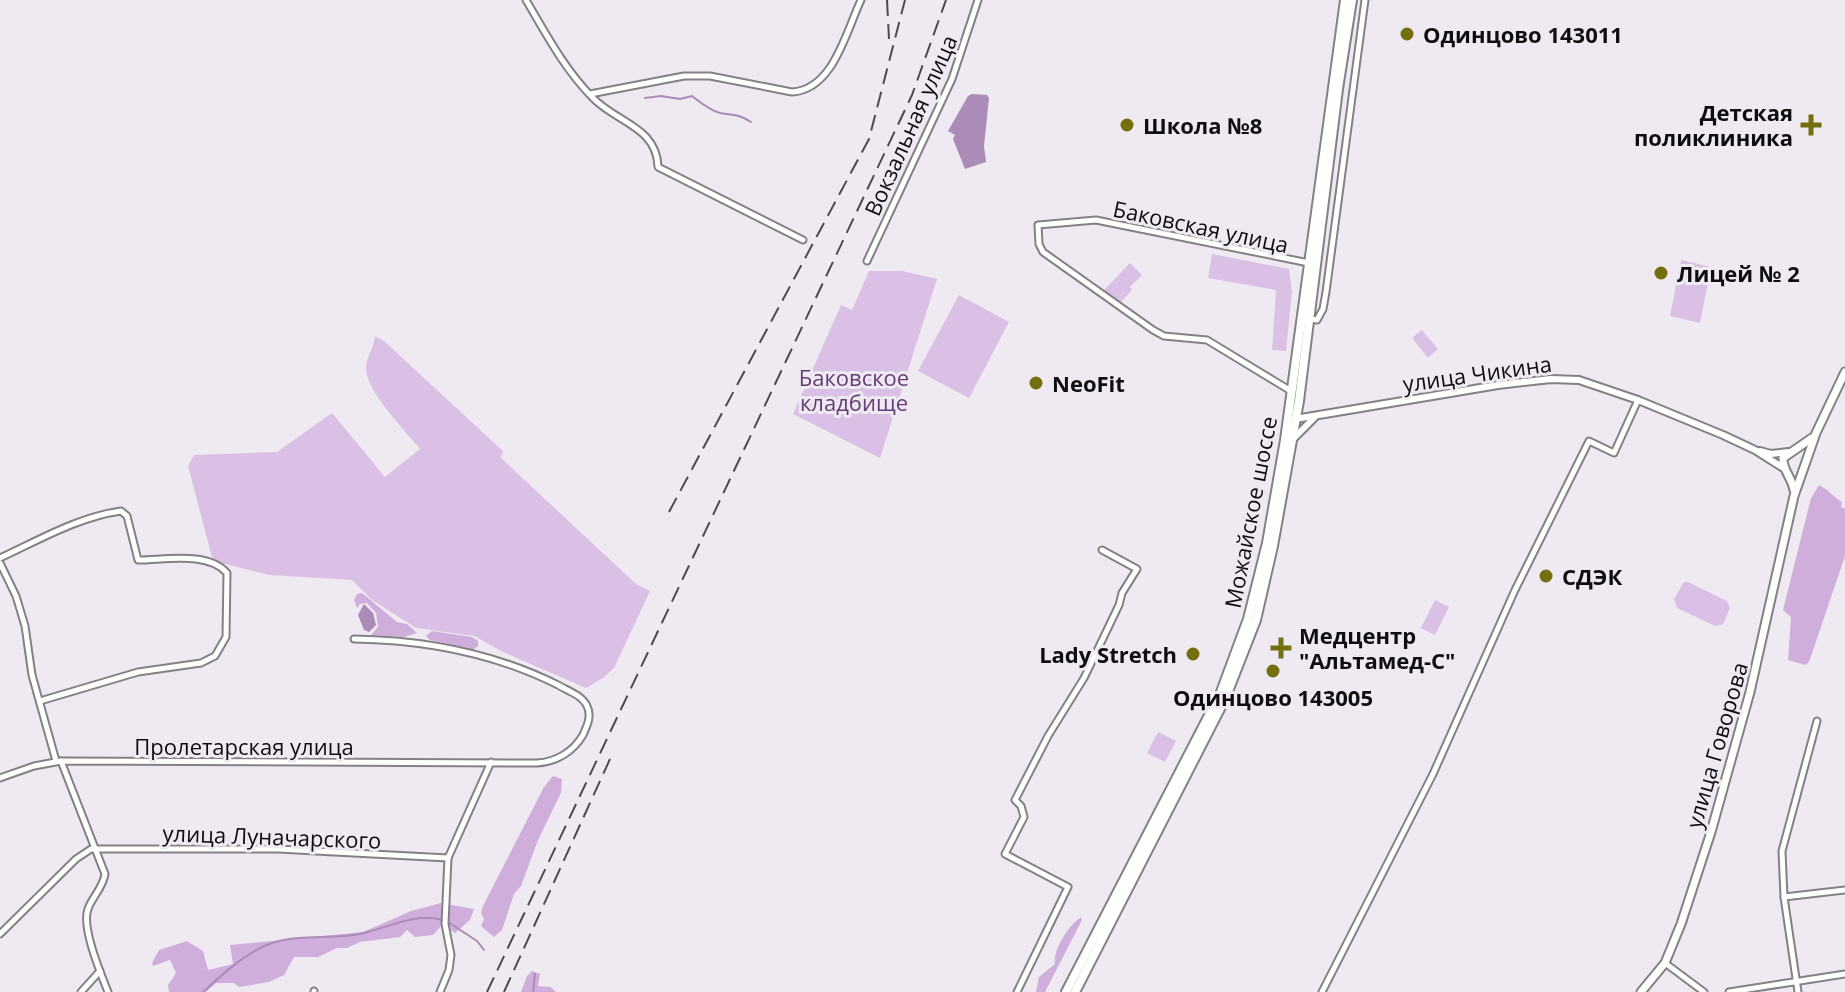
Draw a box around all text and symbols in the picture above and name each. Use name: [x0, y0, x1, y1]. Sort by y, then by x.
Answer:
place label: Одинцово 143011: [1423, 19, 1623, 49]
marker: Одинцово 143011: [1398, 25, 1416, 43]
street label: Вокзальная улица: [857, 30, 963, 220]
place label: Детская поликлиника: [1634, 97, 1793, 152]
place label: Школа №8: [1143, 110, 1262, 140]
marker: Детская поликлиника: [1800, 114, 1822, 136]
marker: Школа №8: [1118, 116, 1136, 134]
street label: Баковская улица: [1111, 193, 1291, 259]
place label: Лицей № 2: [1677, 258, 1800, 288]
marker: Лицей № 2: [1652, 264, 1670, 282]
street label: улица Чикина: [1401, 348, 1553, 398]
park label: Баковское кладбище: [799, 362, 909, 417]
place label: NeoFit: [1052, 368, 1125, 398]
marker: NeoFit: [1027, 374, 1045, 392]
street label: Можайское шоссе: [1217, 414, 1283, 610]
place label: СДЭК: [1562, 561, 1622, 591]
marker: СДЭК: [1537, 567, 1555, 585]
place label: Медцентр "Альтамед-С": [1299, 620, 1455, 675]
marker: Медцентр "Альтамед-С": [1270, 637, 1292, 659]
place label: Lady Stretch: [1039, 639, 1177, 669]
marker: Lady Stretch: [1184, 645, 1202, 663]
street label: улица Говорова: [1678, 658, 1754, 832]
marker: Одинцово 143005: [1264, 662, 1282, 680]
place label: Одинцово 143005: [1173, 682, 1373, 712]
street label: Пролетарская улица: [134, 731, 354, 761]
street label: улица Луначарского: [162, 817, 382, 855]

